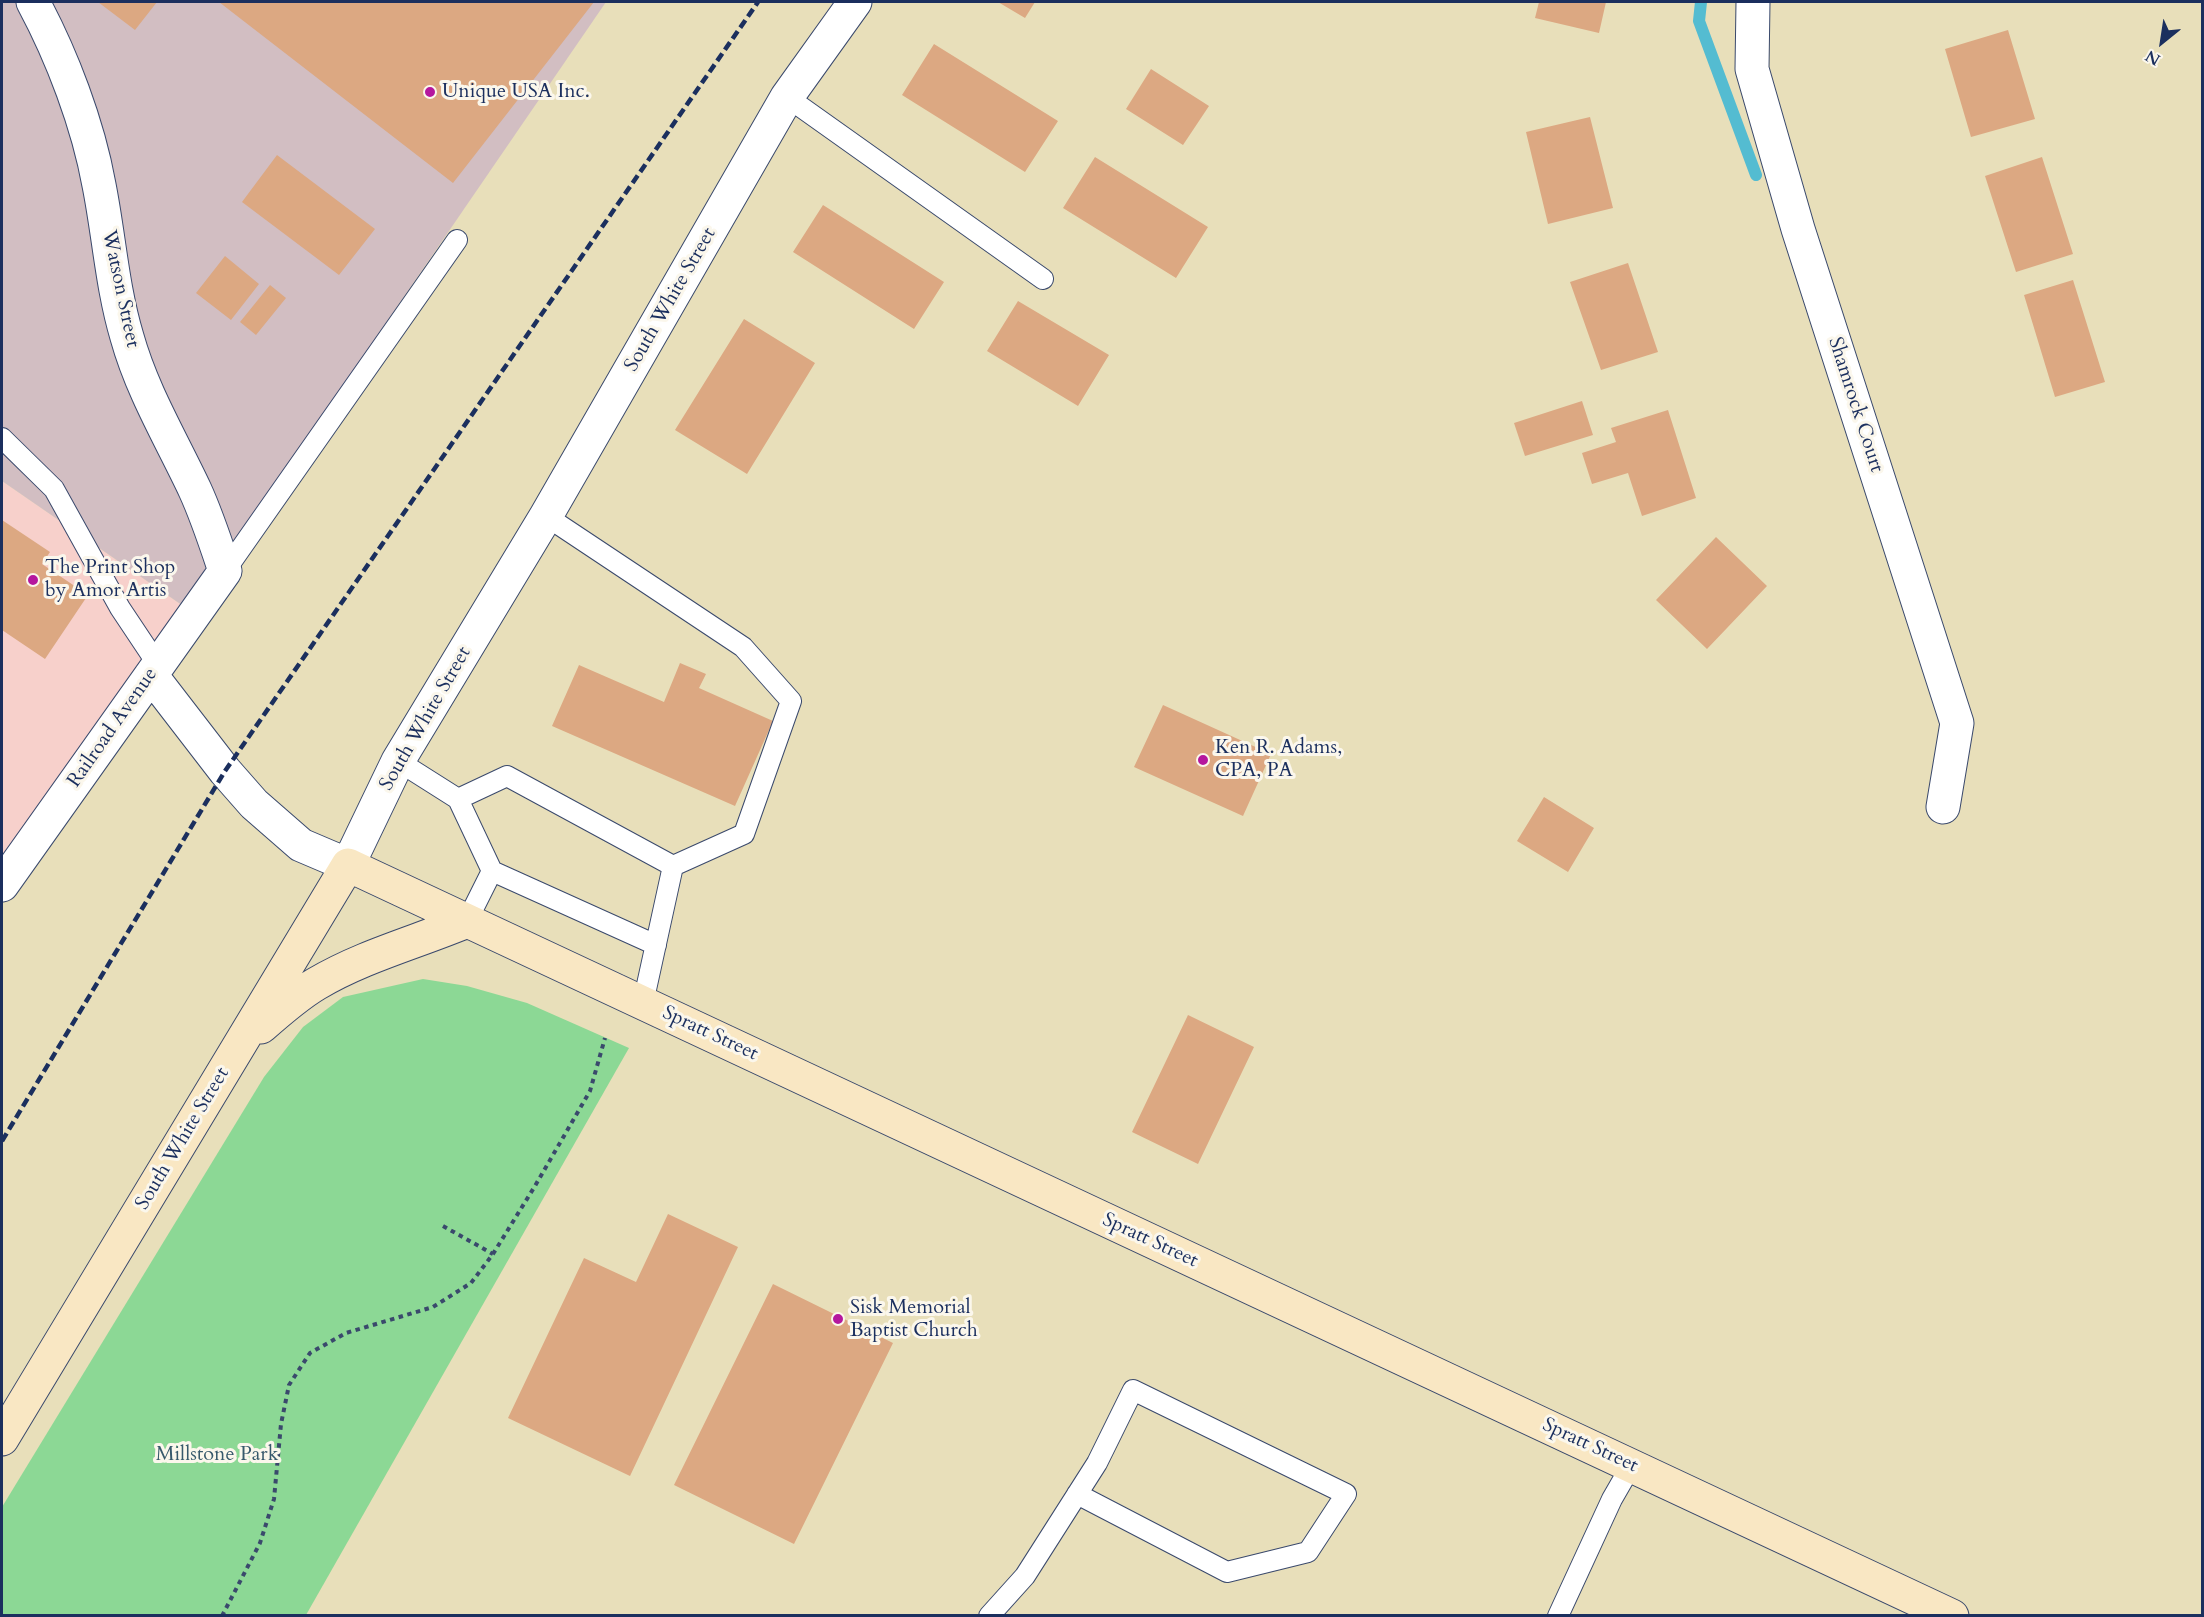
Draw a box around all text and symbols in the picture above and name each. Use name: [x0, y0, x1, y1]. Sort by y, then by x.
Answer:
north arrow: [2132, 12, 2192, 72]
text: N: [2141, 45, 2165, 71]
place label: Unique USA Inc.: [442, 80, 590, 104]
marker: Unique USA Inc.: [423, 85, 437, 99]
street label: South White Street: [620, 224, 722, 376]
street label: Watson Street: [96, 228, 144, 350]
street label: Shamrock Court: [1822, 334, 1888, 476]
place label: The Print Shop by Amor Artis: [45, 556, 175, 603]
marker: The Print Shop by Amor Artis: [26, 573, 40, 587]
street label: South White Street: [375, 643, 477, 795]
street label: Railroad Avenue: [63, 663, 163, 793]
place label: Ken R. Adams, CPA, PA: [1215, 736, 1342, 783]
marker: Ken R. Adams, CPA, PA: [1196, 753, 1210, 767]
street label: Spratt Street: [658, 1001, 762, 1067]
street label: South White Street: [131, 1063, 235, 1215]
street label: Spratt Street: [1098, 1208, 1202, 1274]
place label: Sisk Memorial Baptist Church: [850, 1296, 978, 1343]
marker: Sisk Memorial Baptist Church: [831, 1312, 845, 1326]
street label: Spratt Street: [1538, 1413, 1642, 1479]
park label: Millstone Park: [156, 1443, 278, 1467]

